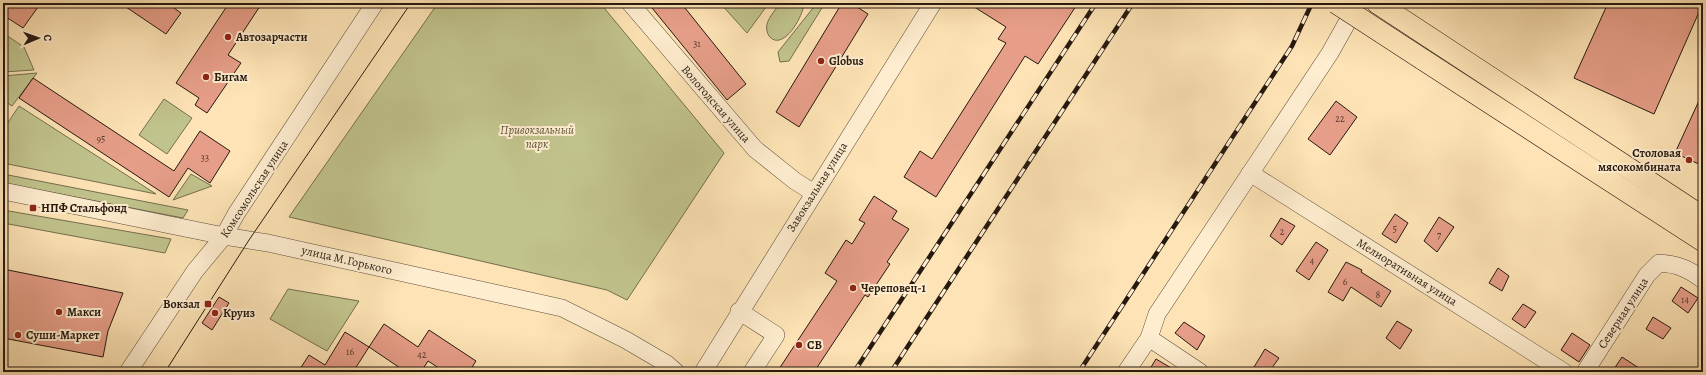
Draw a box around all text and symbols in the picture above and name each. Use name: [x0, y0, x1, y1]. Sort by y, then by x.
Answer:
north arrow: [18, 18, 58, 58]
place label: Автозарчасти: [235, 29, 308, 45]
marker: Автозарчасти: [223, 32, 233, 42]
text: С: [40, 34, 55, 42]
house number: 31: [693, 37, 701, 50]
place label: Globus: [829, 53, 864, 69]
marker: Globus: [816, 56, 826, 66]
street label: Вологодская улица: [678, 62, 754, 146]
place label: Бигам: [214, 69, 248, 85]
marker: Бигам: [201, 72, 211, 82]
house number: 22: [1335, 112, 1345, 125]
park label: Привокзальный парк: [500, 122, 574, 152]
house number: 95: [97, 132, 105, 145]
street label: Комсомольская улица: [216, 137, 292, 241]
street label: Завокзальная улица: [783, 139, 851, 235]
place label: Столовая мясокомбината: [1598, 145, 1681, 175]
house number: 33: [201, 151, 209, 164]
marker: Столовая мясокомбината: [1684, 155, 1694, 165]
place label: НПФ Стальфонд: [41, 200, 127, 216]
marker: НПФ Стальфонд: [28, 203, 38, 213]
house number: 5: [1393, 222, 1397, 235]
house number: 2: [1280, 225, 1285, 238]
house number: 7: [1437, 228, 1442, 241]
street label: Мелиоративная улица: [1354, 235, 1461, 310]
street label: улица М.Горького: [299, 242, 394, 278]
house number: 4: [1310, 254, 1315, 267]
street label: Северная улица: [1594, 274, 1652, 352]
house number: 6: [1343, 275, 1348, 288]
place label: Череповец-1: [861, 280, 926, 296]
marker: Череповец-1: [848, 283, 858, 293]
house number: 8: [1376, 288, 1381, 301]
house number: 14: [1681, 293, 1689, 306]
place label: Вокзал: [163, 296, 200, 312]
marker: Вокзал: [203, 299, 213, 309]
place label: Макси: [67, 304, 101, 320]
place label: Круиз: [223, 305, 255, 321]
marker: Макси: [54, 307, 64, 317]
marker: Круиз: [210, 308, 220, 318]
place label: Суши-Маркет: [26, 327, 100, 343]
marker: Суши-Маркет: [13, 330, 23, 340]
place label: СВ: [807, 337, 822, 353]
marker: СВ: [794, 340, 804, 350]
house number: 16: [346, 345, 354, 358]
house number: 42: [417, 348, 427, 361]

